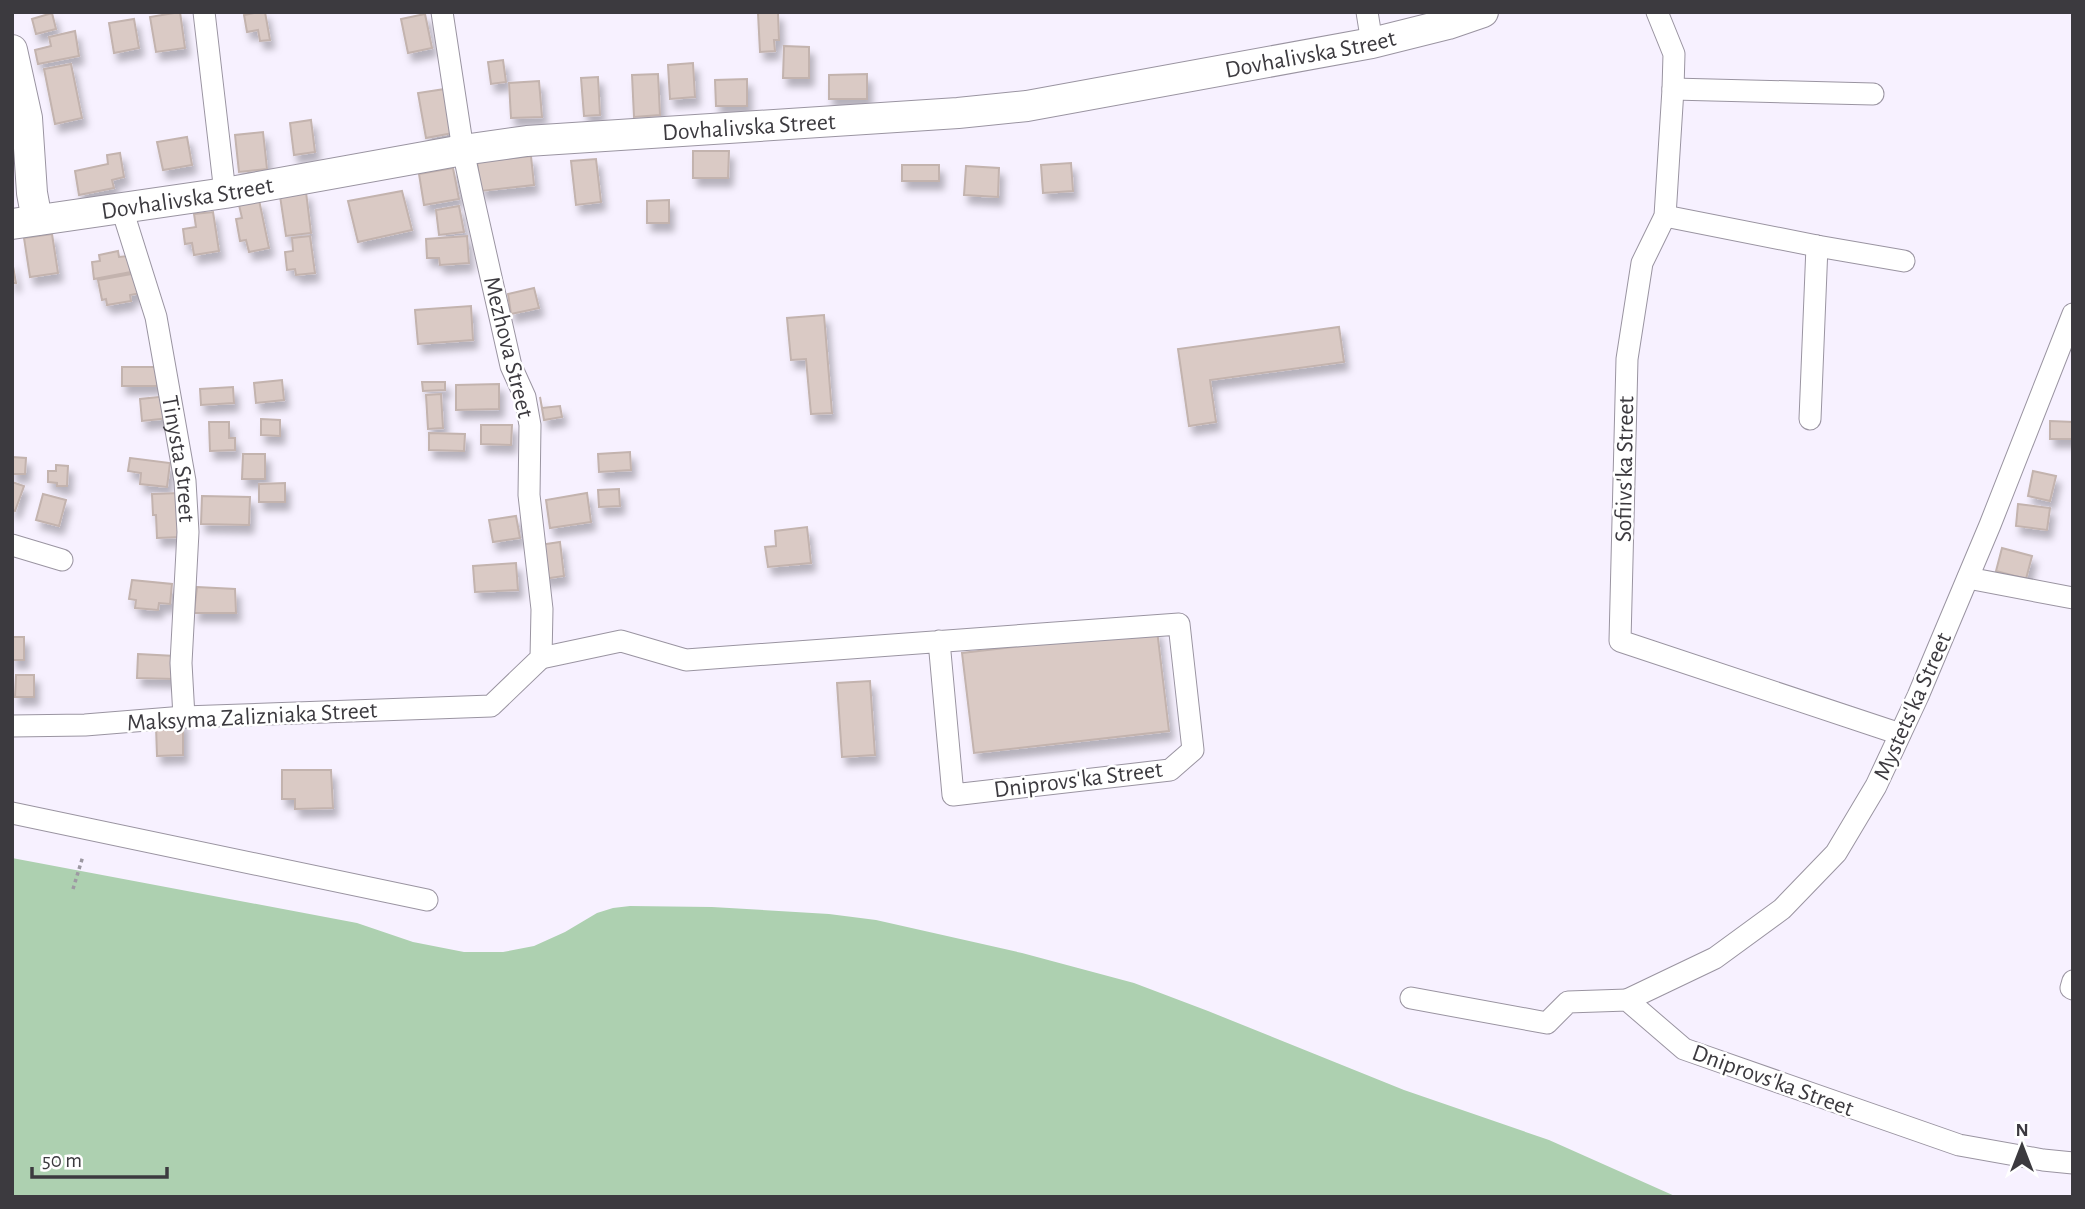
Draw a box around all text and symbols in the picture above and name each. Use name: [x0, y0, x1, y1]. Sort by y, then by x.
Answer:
street label: Dovhalivska Street: [1223, 26, 1399, 83]
street label: Dovhalivska Street: [662, 110, 837, 145]
street label: Dovhalivska Street: [100, 173, 275, 224]
street label: Mezhova Street: [479, 274, 537, 421]
street label: Tinysta Street: [157, 394, 198, 523]
street label: Sofiivs'ka Street: [1612, 395, 1638, 542]
street label: Mystets'ka Street: [1870, 629, 1956, 784]
street label: Maksyma Zalizniaka Street: [126, 698, 378, 736]
street label: Dniprovs'ka Street: [992, 758, 1164, 802]
street label: Dniprovs'ka Street: [1689, 1041, 1857, 1121]
north arrow: [1987, 1111, 2057, 1181]
text: N: [2015, 1121, 2029, 1140]
scale bar: [32, 1136, 166, 1180]
text: 50 m: [42, 1150, 82, 1171]

